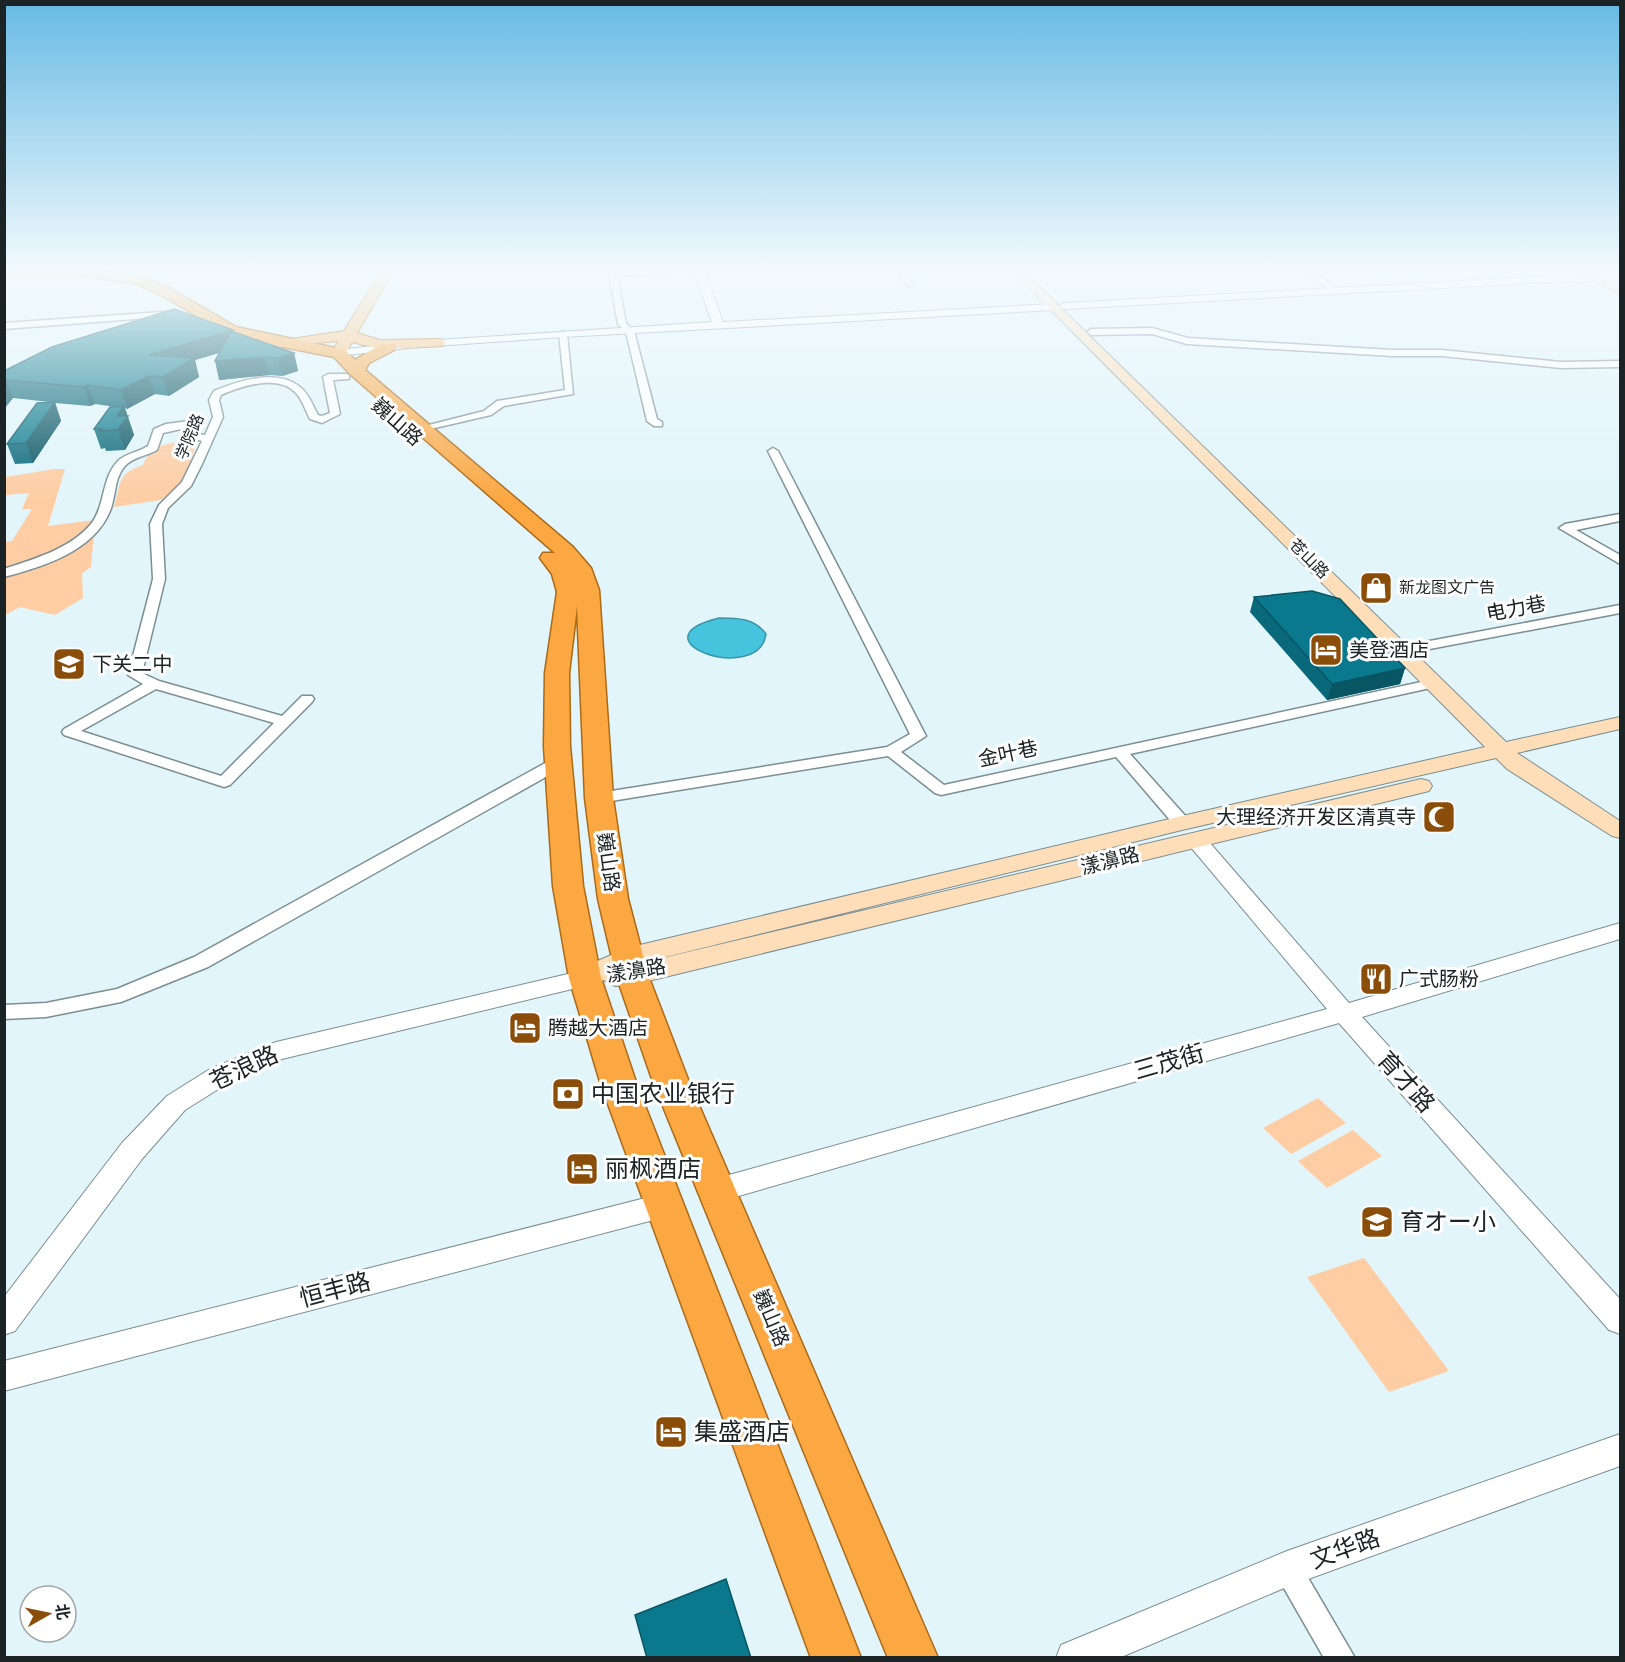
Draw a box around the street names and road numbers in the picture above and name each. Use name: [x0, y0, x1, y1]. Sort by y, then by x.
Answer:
street label: 巍山路: [366, 392, 428, 452]
street label: 学院路: [170, 411, 210, 463]
street label: 苍山路: [1284, 534, 1334, 584]
street label: 电力巷: [1484, 590, 1548, 628]
street label: 金叶巷: [976, 735, 1040, 773]
street label: 巍山路: [590, 830, 626, 894]
street label: 漾濞路: [1078, 841, 1142, 881]
street label: 漾濞路: [604, 953, 668, 989]
street label: 三茂街: [1130, 1037, 1208, 1087]
street label: 苍浪路: [205, 1038, 283, 1098]
street label: 育才路: [1370, 1045, 1442, 1119]
street label: 恒丰路: [296, 1265, 374, 1315]
street label: 巍山路: [747, 1285, 795, 1351]
street label: 文华路: [1306, 1522, 1384, 1576]

